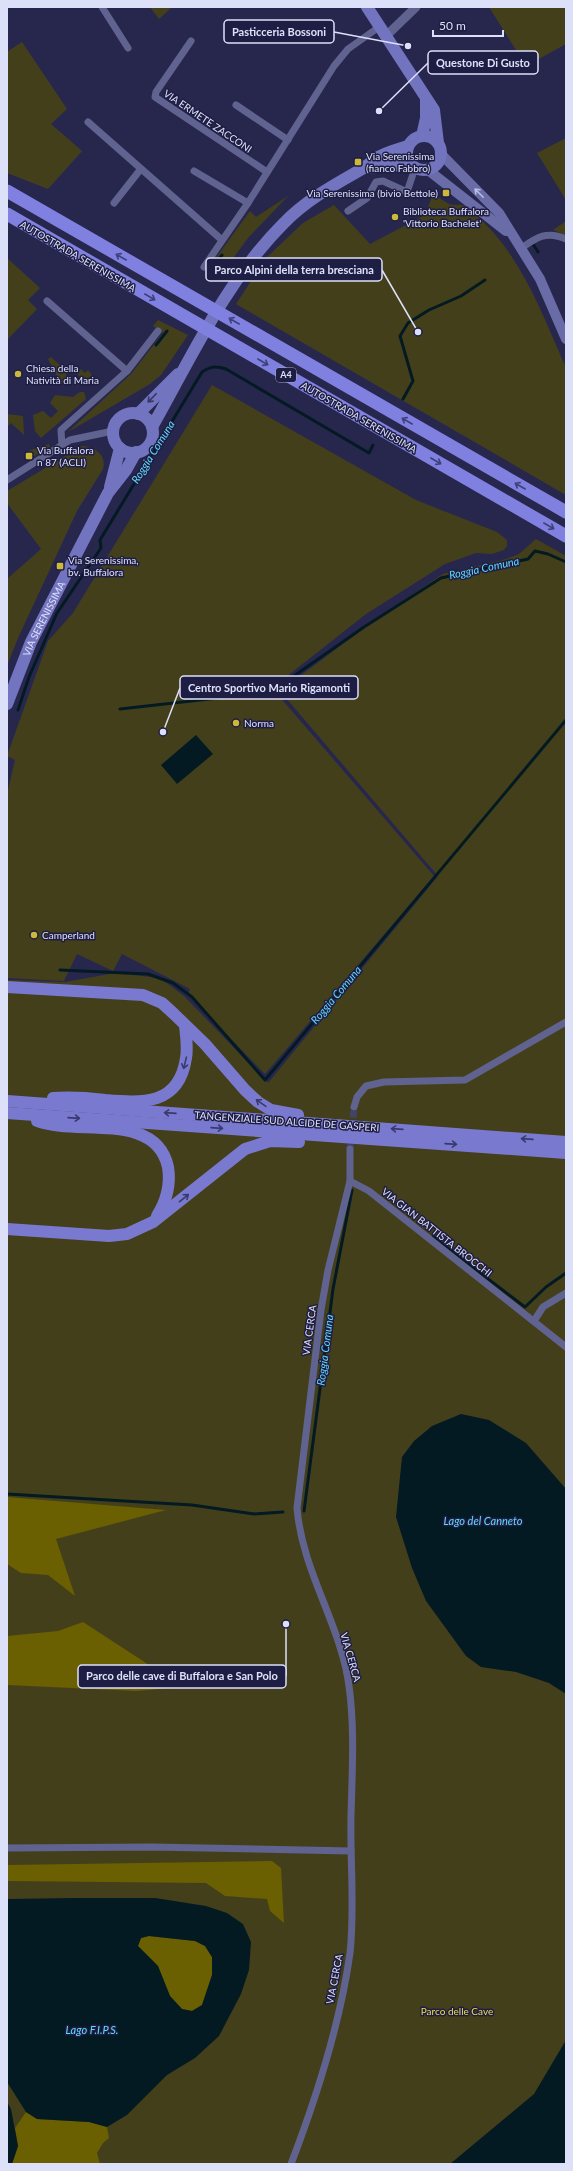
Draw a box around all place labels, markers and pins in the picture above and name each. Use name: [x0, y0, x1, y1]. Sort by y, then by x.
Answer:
callout: Pasticceria Bossoni: [224, 20, 334, 43]
callout: Questone Di Gusto: [428, 51, 538, 74]
place label: Via Serenissima (fianco Fabbro): [366, 150, 434, 174]
marker: Via Serenissima (fianco Fabbro): [353, 157, 363, 167]
place label: Via Serenissima (bivio Bettole): [306, 187, 438, 199]
marker: Via Serenissima (bivio Bettole): [441, 188, 451, 198]
place label: Biblioteca Buffalora 'Vittorio Bachelet': [403, 205, 489, 229]
marker: Biblioteca Buffalora 'Vittorio Bachelet': [390, 212, 400, 222]
callout: Parco Alpini della terra bresciana: [206, 258, 382, 281]
place label: Chiesa della Natività di Maria: [26, 362, 99, 386]
marker: Chiesa della Natività di Maria: [13, 369, 23, 379]
place label: Via Buffalora n 87 (ACLI): [37, 444, 94, 468]
marker: Via Buffalora n 87 (ACLI): [24, 451, 34, 461]
place label: Via Serenissima, bv. Buffalora: [68, 554, 139, 578]
marker: Via Serenissima, bv. Buffalora: [55, 561, 65, 571]
callout: Centro Sportivo Mario Rigamonti: [180, 676, 358, 699]
place label: Norma: [244, 717, 274, 729]
marker: Norma: [231, 718, 241, 728]
place label: Camperland: [42, 929, 95, 941]
marker: Camperland: [29, 930, 39, 940]
callout: Parco delle cave di Buffalora e San Polo: [78, 1665, 286, 1688]

